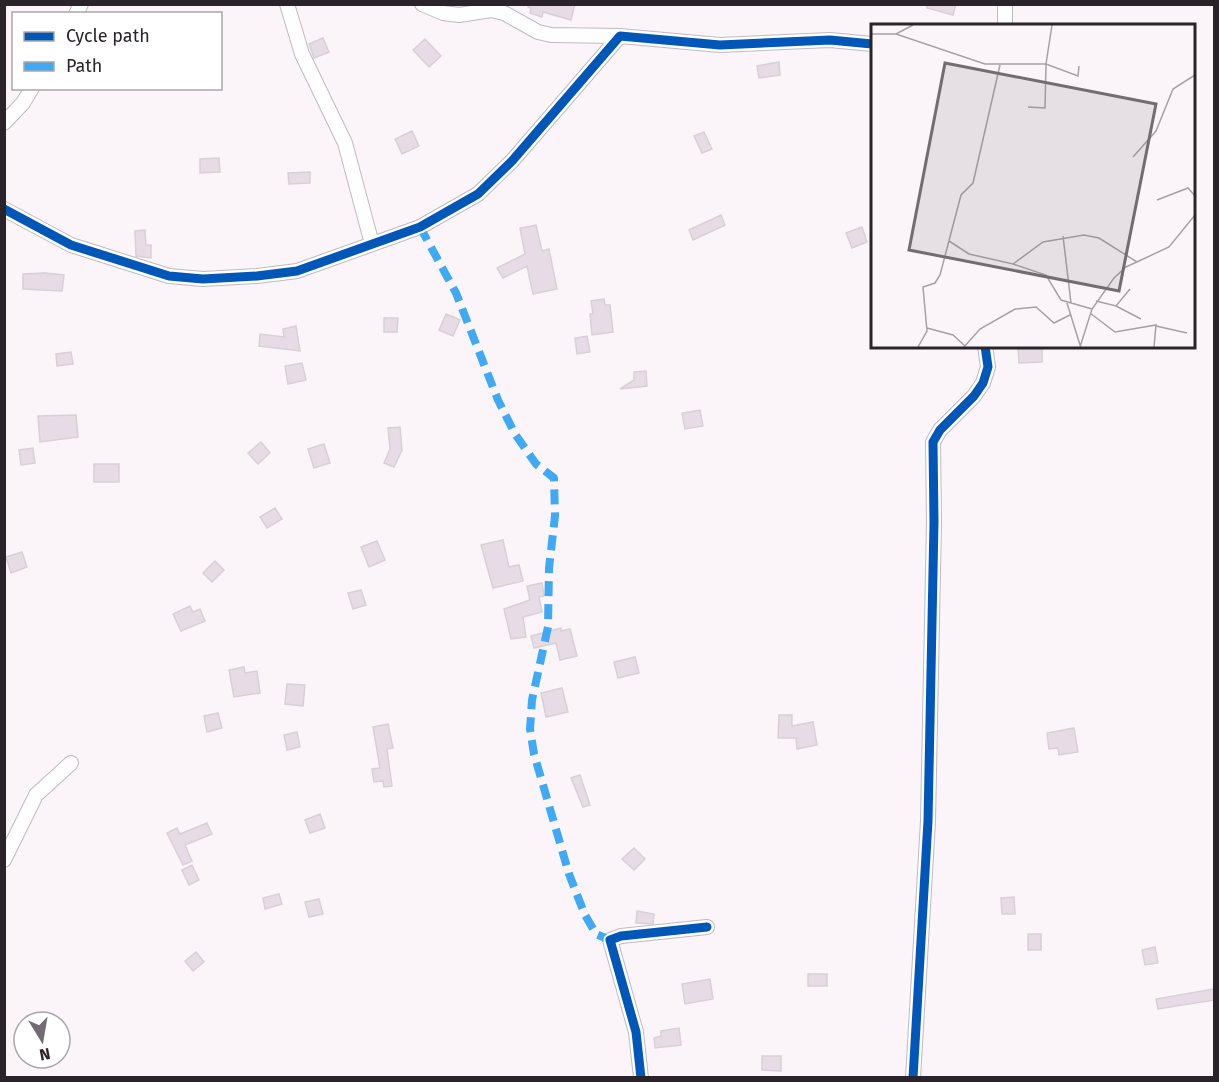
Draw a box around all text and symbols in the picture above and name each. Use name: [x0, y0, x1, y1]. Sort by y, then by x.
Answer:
legend: [12, 12, 222, 90]
inset map: [871, 24, 1195, 348]
text: Cycle path: [66, 25, 150, 47]
text: Path: [66, 55, 102, 77]
north arrow: [12, 1010, 72, 1070]
text: N: [38, 1044, 52, 1065]

